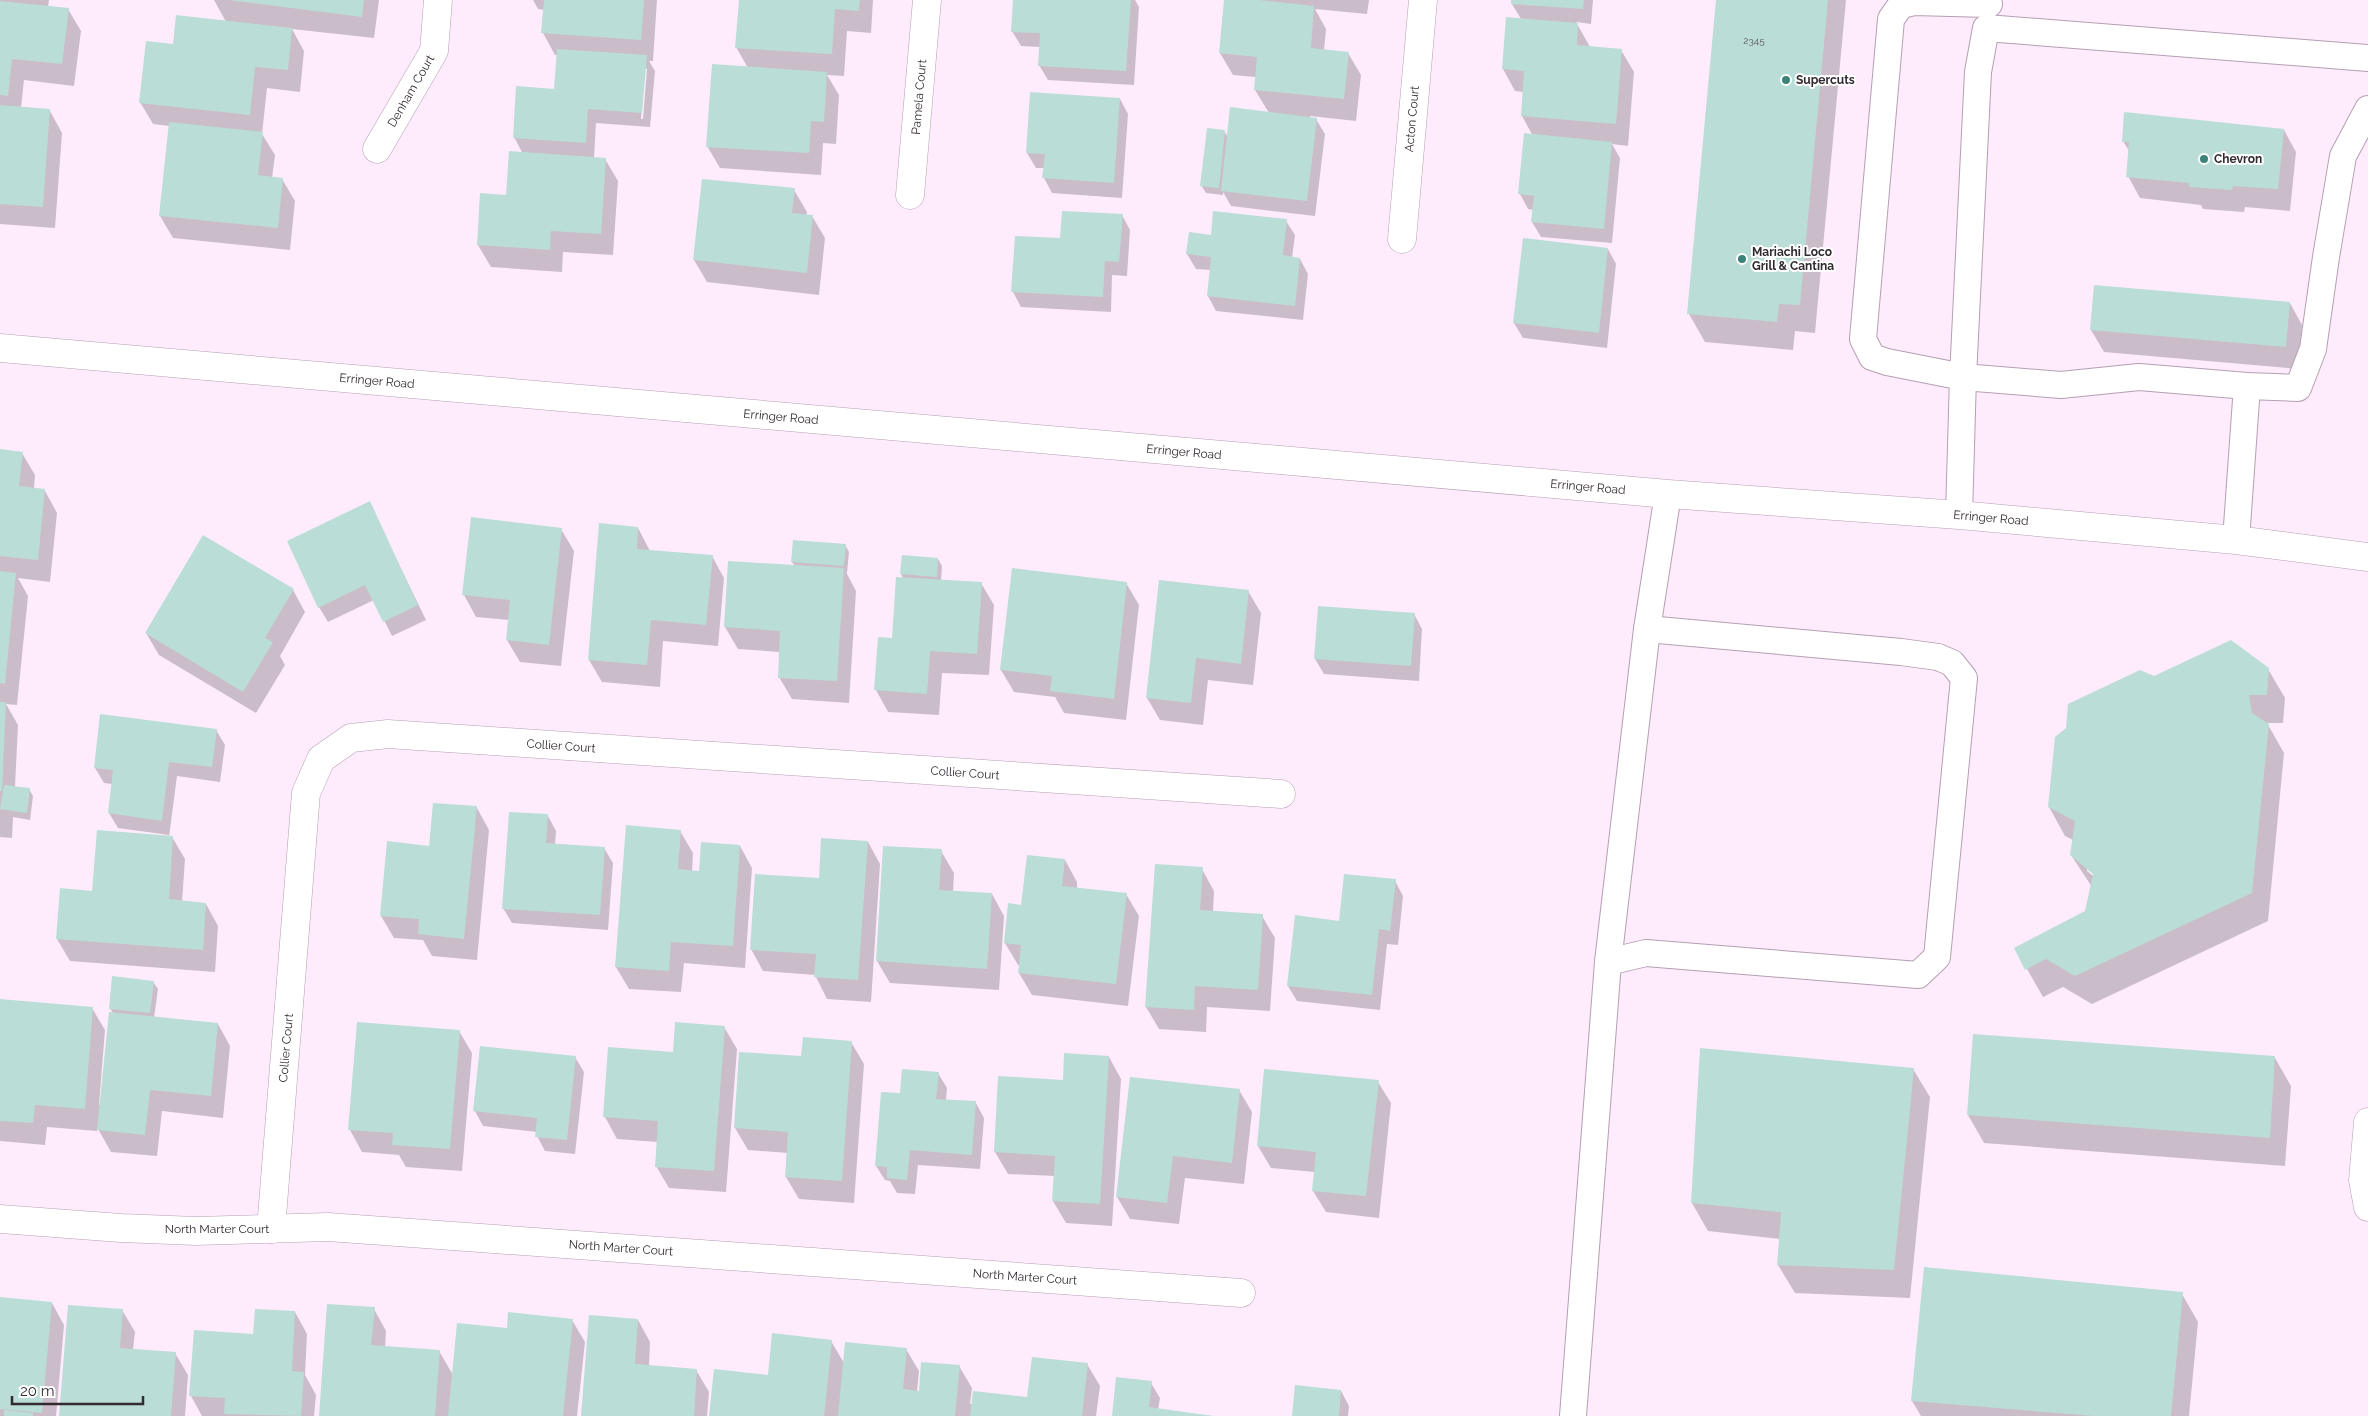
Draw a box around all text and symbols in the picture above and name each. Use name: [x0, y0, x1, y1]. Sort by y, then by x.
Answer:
house number: 2345: [1743, 35, 1765, 46]
street label: Denham Court: [385, 52, 437, 130]
street label: Pamela Court: [909, 59, 929, 135]
place label: Supercuts: [1796, 73, 1855, 87]
marker: Supercuts: [1780, 74, 1792, 86]
street label: Acton Court: [1402, 85, 1422, 153]
place label: Chevron: [2214, 152, 2262, 166]
marker: Chevron: [2198, 153, 2210, 165]
place label: Mariachi Loco Grill & Cantina: [1752, 245, 1834, 273]
marker: Mariachi Loco Grill & Cantina: [1736, 253, 1748, 265]
street label: Erringer Road: [339, 371, 415, 391]
street label: Erringer Road: [743, 407, 819, 427]
street label: Erringer Road: [1146, 442, 1222, 462]
street label: Erringer Road: [1550, 477, 1626, 497]
street label: Erringer Road: [1953, 508, 2029, 528]
street label: Collier Court: [526, 737, 596, 755]
street label: Collier Court: [930, 764, 1000, 782]
street label: Collier Court: [276, 1013, 296, 1083]
street label: North Marter Court: [165, 1222, 269, 1236]
street label: North Marter Court: [568, 1237, 674, 1259]
street label: North Marter Court: [972, 1266, 1078, 1288]
scale bar: [12, 1374, 144, 1406]
text: 20 m: [20, 1382, 55, 1400]

